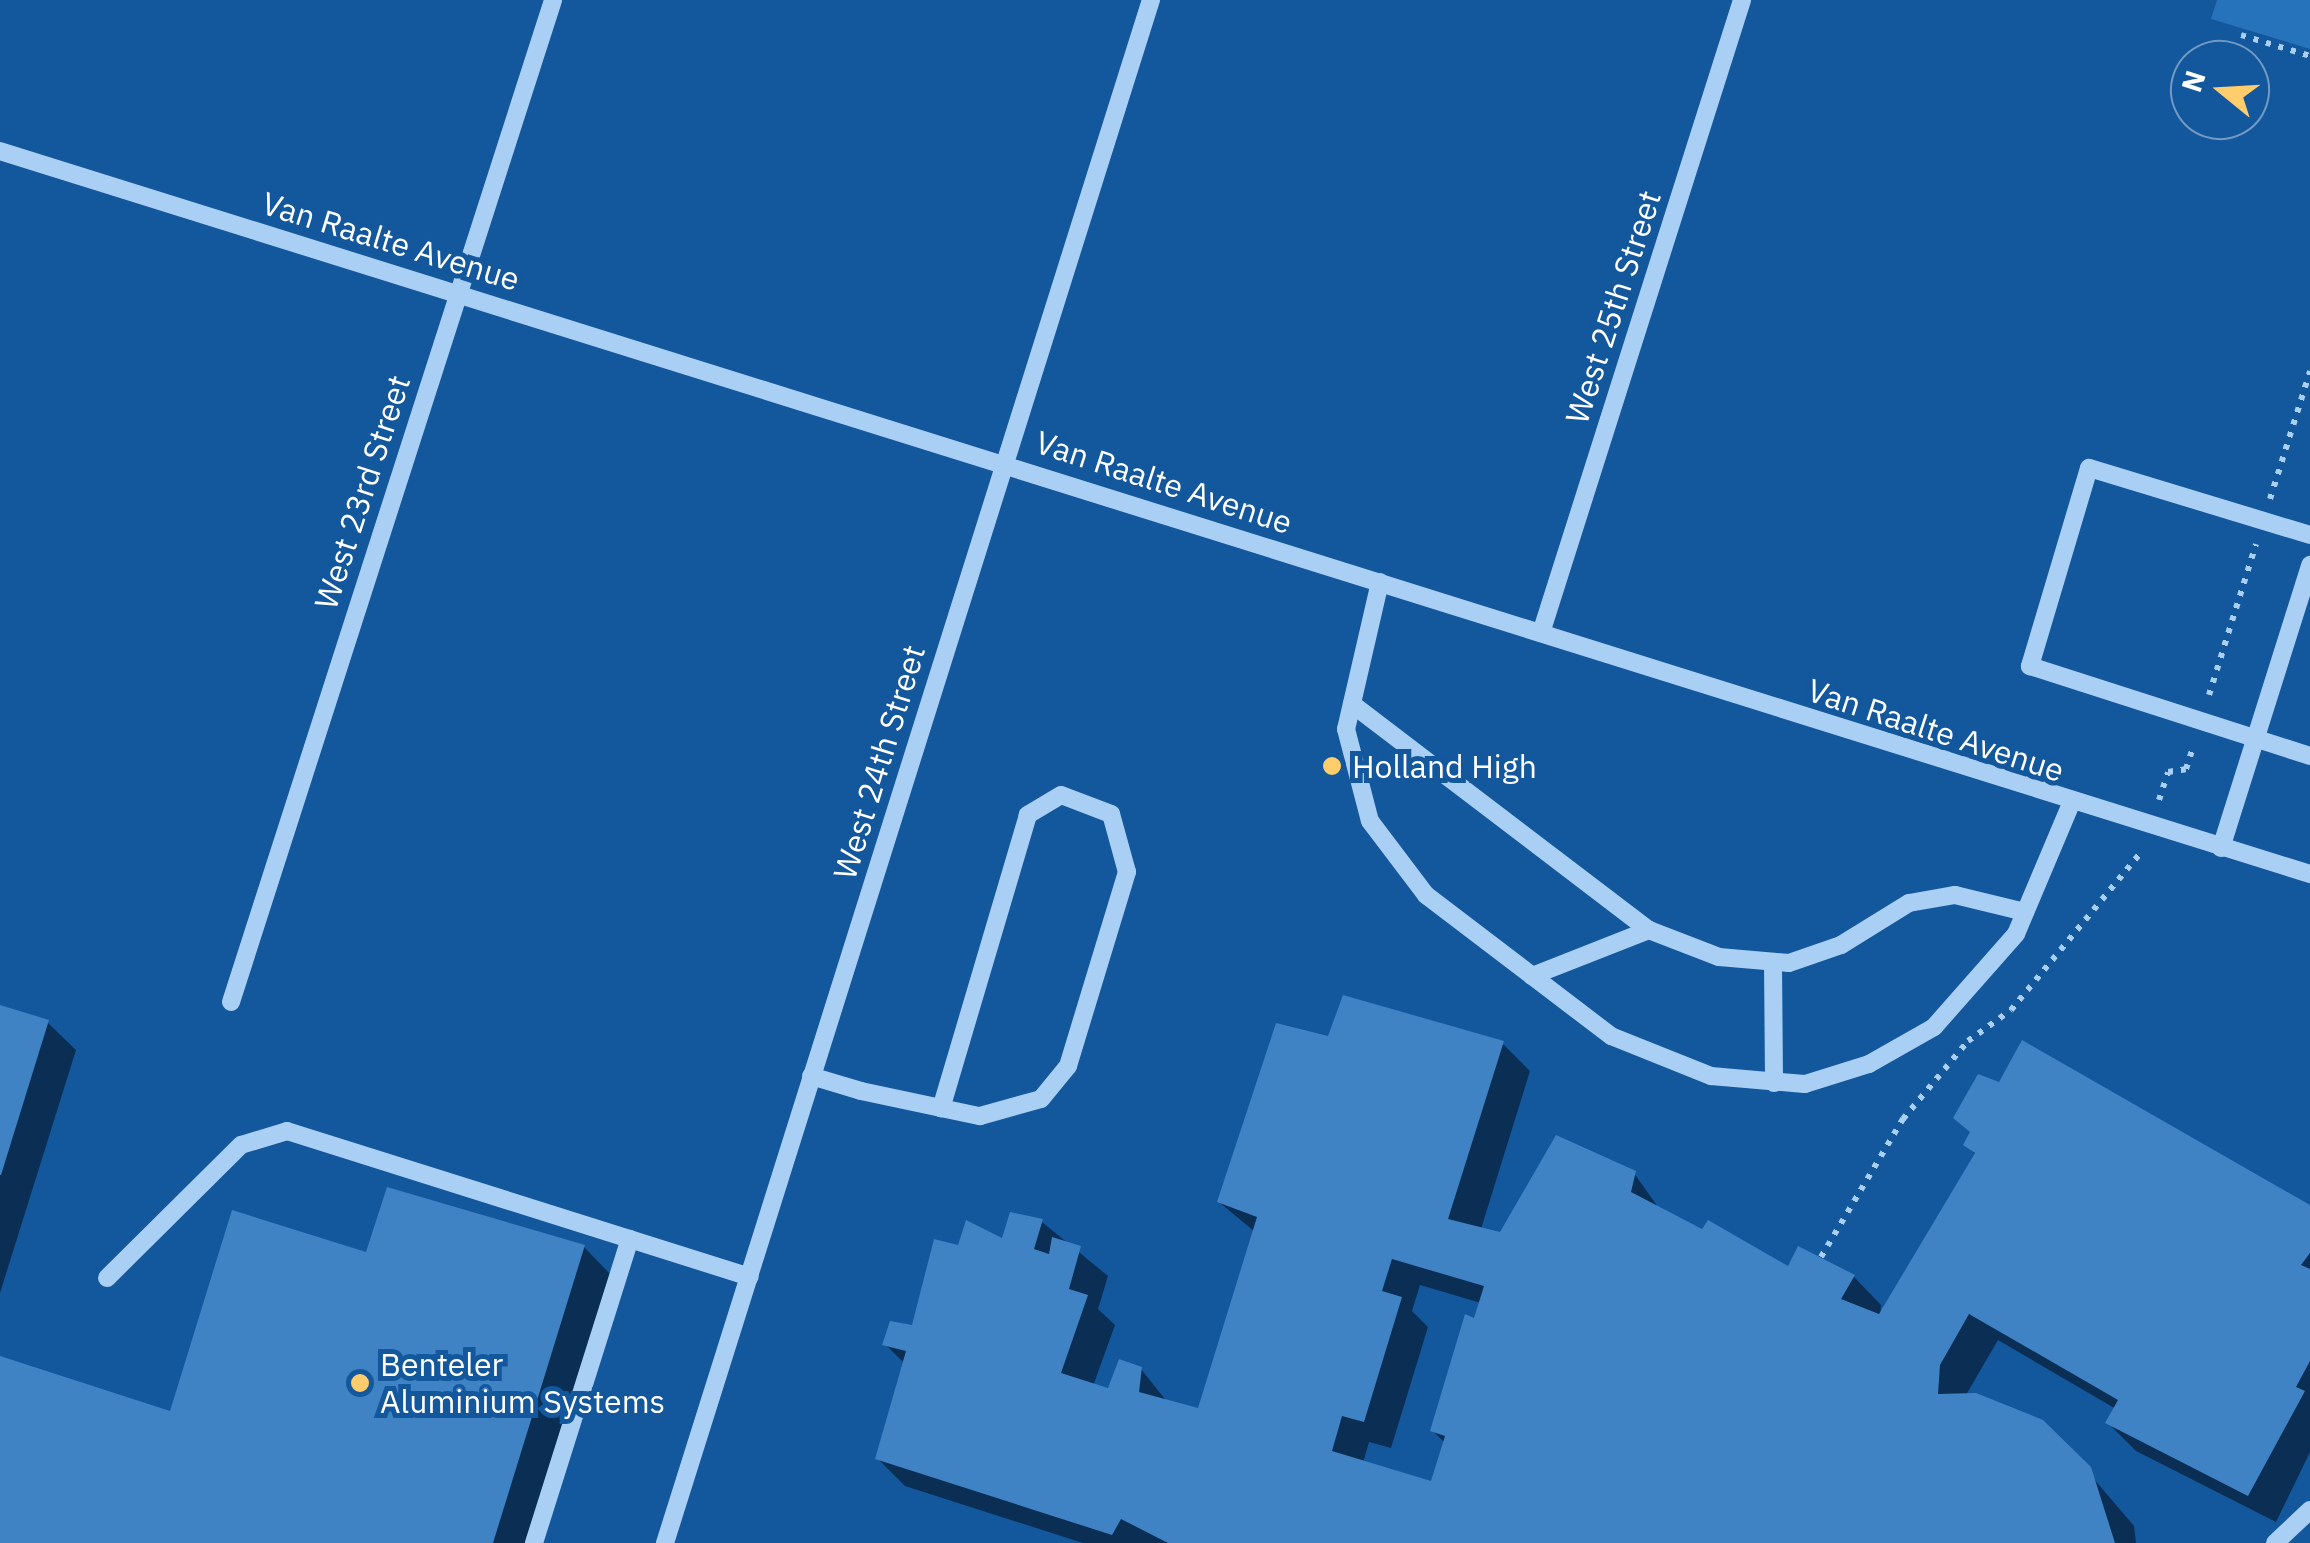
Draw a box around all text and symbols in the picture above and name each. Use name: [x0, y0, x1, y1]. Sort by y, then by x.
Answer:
north arrow: [2170, 40, 2270, 140]
text: N: [2172, 66, 2214, 97]
street label: Van Raalte Avenue: [258, 184, 524, 298]
street label: West 25th Street: [1557, 186, 1669, 428]
street label: West 23rd Street: [306, 370, 418, 614]
street label: Van Raalte Avenue: [1031, 422, 1297, 542]
street label: West 24th Street: [825, 640, 933, 884]
street label: Van Raalte Avenue: [1803, 670, 2069, 790]
place label: Holland High: [1352, 747, 1537, 785]
marker: Holland High: [1321, 755, 1343, 777]
place label: Benteler Aluminium Systems: [380, 1346, 665, 1421]
marker: Benteler Aluminium Systems: [349, 1372, 371, 1394]

